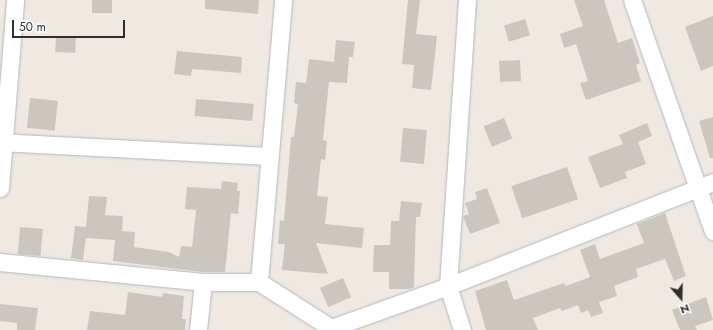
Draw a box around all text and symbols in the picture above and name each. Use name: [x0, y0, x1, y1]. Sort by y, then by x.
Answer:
scale bar: [14, 12, 127, 38]
text: 50 m: [19, 18, 46, 36]
north arrow: [661, 278, 701, 318]
text: N: [678, 300, 692, 318]

